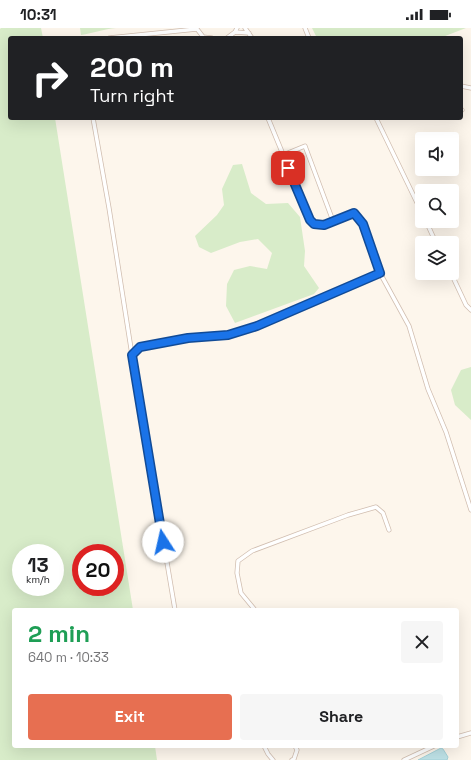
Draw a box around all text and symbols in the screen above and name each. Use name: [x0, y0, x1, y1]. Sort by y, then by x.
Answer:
text: 10:31: [20, 5, 57, 24]
text: 200 m: [90, 49, 174, 85]
icon: right: [24, 52, 76, 104]
text: Turn right: [90, 84, 174, 107]
map controls: [415, 132, 459, 280]
button: sound: [415, 132, 459, 176]
pin: [271, 151, 305, 185]
icon: arrive: [277, 157, 299, 179]
button: search: [415, 184, 459, 228]
button: layers: [415, 236, 459, 280]
position arrow: [142, 521, 184, 563]
speed limit sign: 20: [72, 544, 124, 596]
text: 13: [27, 552, 49, 578]
text: km/h: [26, 573, 50, 586]
text: 2 min: [28, 618, 90, 649]
button: close: [401, 621, 443, 663]
text: 640 m · 10:33: [28, 649, 109, 666]
button: Exit: [28, 694, 232, 740]
button: Share: [240, 694, 443, 740]

